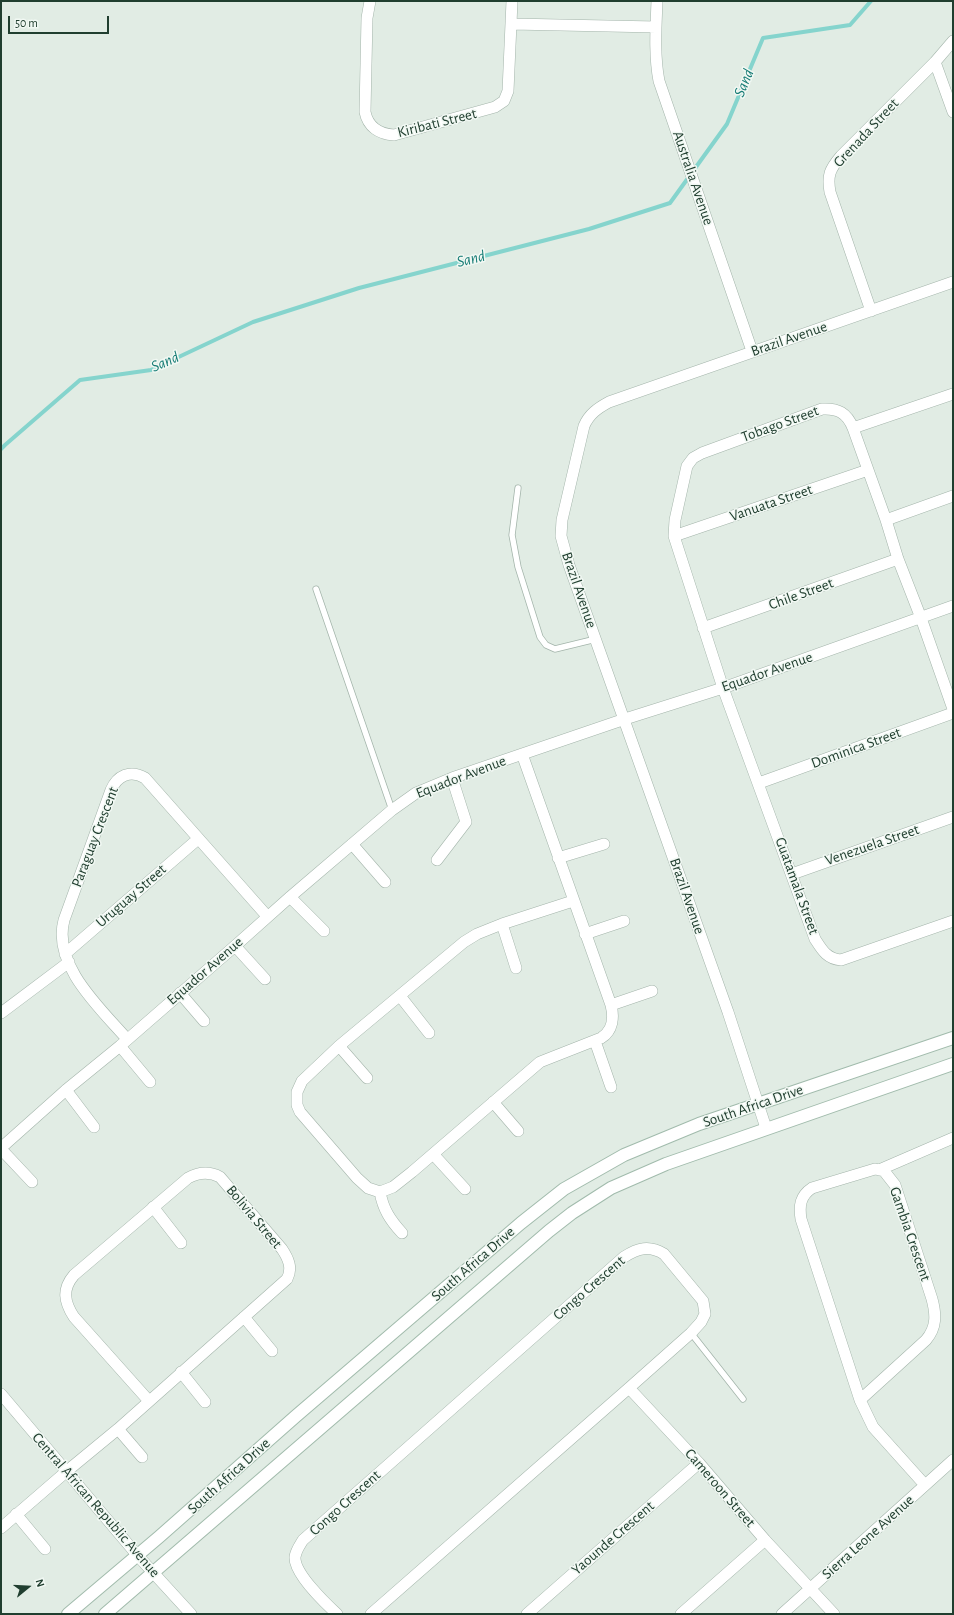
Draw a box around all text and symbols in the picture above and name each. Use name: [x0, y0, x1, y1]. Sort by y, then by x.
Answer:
scale bar: [10, 8, 111, 34]
text: 50 m: [15, 17, 38, 29]
water label: Sand: [730, 66, 758, 100]
street label: Grenada Street: [830, 95, 902, 171]
street label: Kiribati Street: [395, 104, 479, 142]
street label: Australia Avenue: [668, 129, 718, 227]
water label: Sand: [455, 246, 487, 272]
street label: Brazil Avenue: [749, 318, 829, 360]
water label: Sand: [148, 348, 182, 376]
street label: Tobago Street: [739, 402, 821, 446]
street label: Vanuata Street: [727, 480, 815, 526]
street label: Brazil Avenue: [558, 550, 600, 630]
street label: Chile Street: [766, 574, 836, 614]
street label: Equador Avenue: [719, 648, 815, 696]
street label: Dominica Street: [809, 723, 903, 773]
street label: Equador Avenue: [413, 752, 509, 802]
street label: Paraguay Crescent: [68, 784, 122, 890]
street label: Venezuela Street: [822, 820, 922, 870]
street label: Guatamala Street: [771, 835, 823, 937]
street label: Brazil Avenue: [666, 856, 708, 936]
street label: Uruguay Street: [92, 861, 170, 931]
street label: Equador Avenue: [163, 933, 247, 1009]
street label: South Africa Drive: [701, 1080, 805, 1132]
street label: Bolivia Street: [222, 1182, 286, 1252]
street label: Gambia Crescent: [885, 1185, 935, 1283]
street label: South Africa Drive: [428, 1223, 518, 1305]
street label: Congo Crescent: [549, 1252, 629, 1324]
street label: Central African Republic Avenue: [28, 1429, 164, 1581]
street label: South Africa Drive: [184, 1434, 274, 1518]
street label: Cameroon Street: [681, 1445, 759, 1531]
street label: Congo Crescent: [306, 1466, 384, 1540]
street label: Sierra Leone Avenue: [818, 1491, 918, 1583]
street label: Yaounde Crescent: [568, 1497, 658, 1579]
north arrow: [8, 1567, 48, 1607]
text: N: [33, 1578, 46, 1588]

